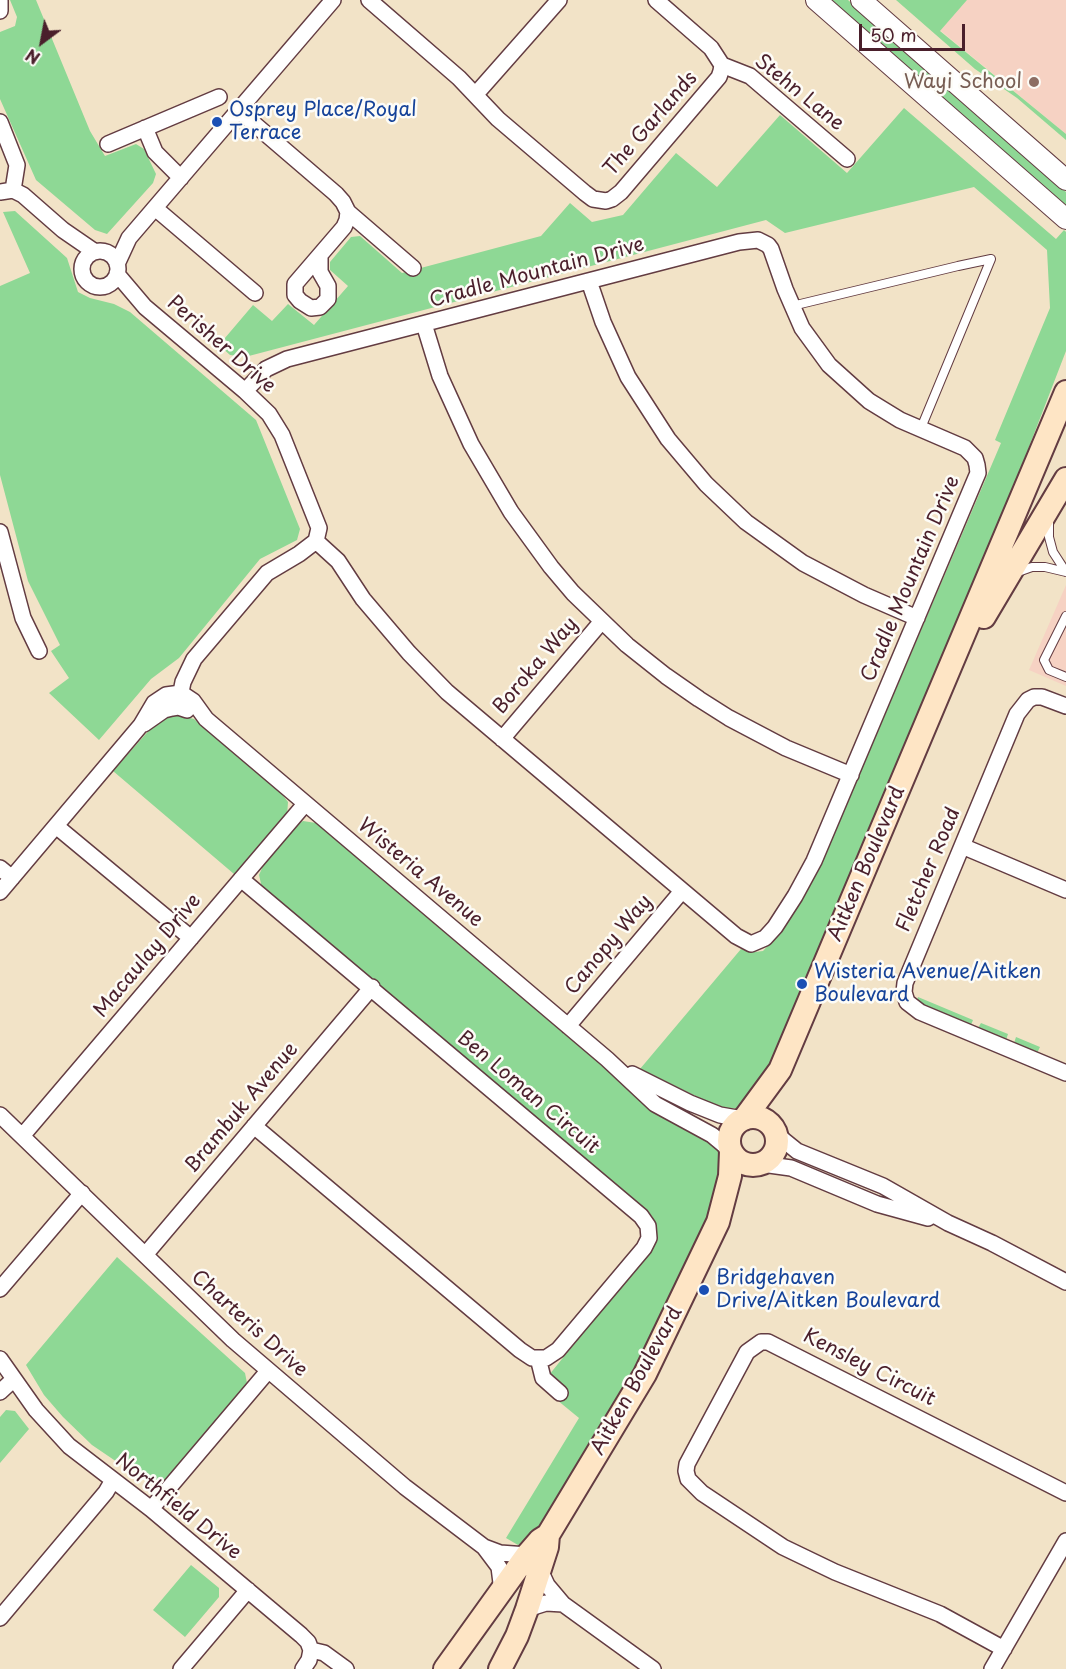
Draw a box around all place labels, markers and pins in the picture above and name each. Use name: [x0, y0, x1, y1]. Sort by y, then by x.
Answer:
place label: Wayi School: [904, 70, 1022, 94]
marker: Wayi School: [1027, 75, 1041, 89]
place label: Osprey Place/Royal Terrace: [229, 98, 417, 145]
marker: Osprey Place/Royal Terrace: [210, 115, 224, 129]
place label: Wisteria Avenue/Aitken Boulevard: [814, 960, 1041, 1007]
marker: Wisteria Avenue/Aitken Boulevard: [795, 977, 809, 991]
place label: Bridgehaven Drive/Aitken Boulevard: [716, 1266, 940, 1313]
marker: Bridgehaven Drive/Aitken Boulevard: [697, 1283, 711, 1297]

